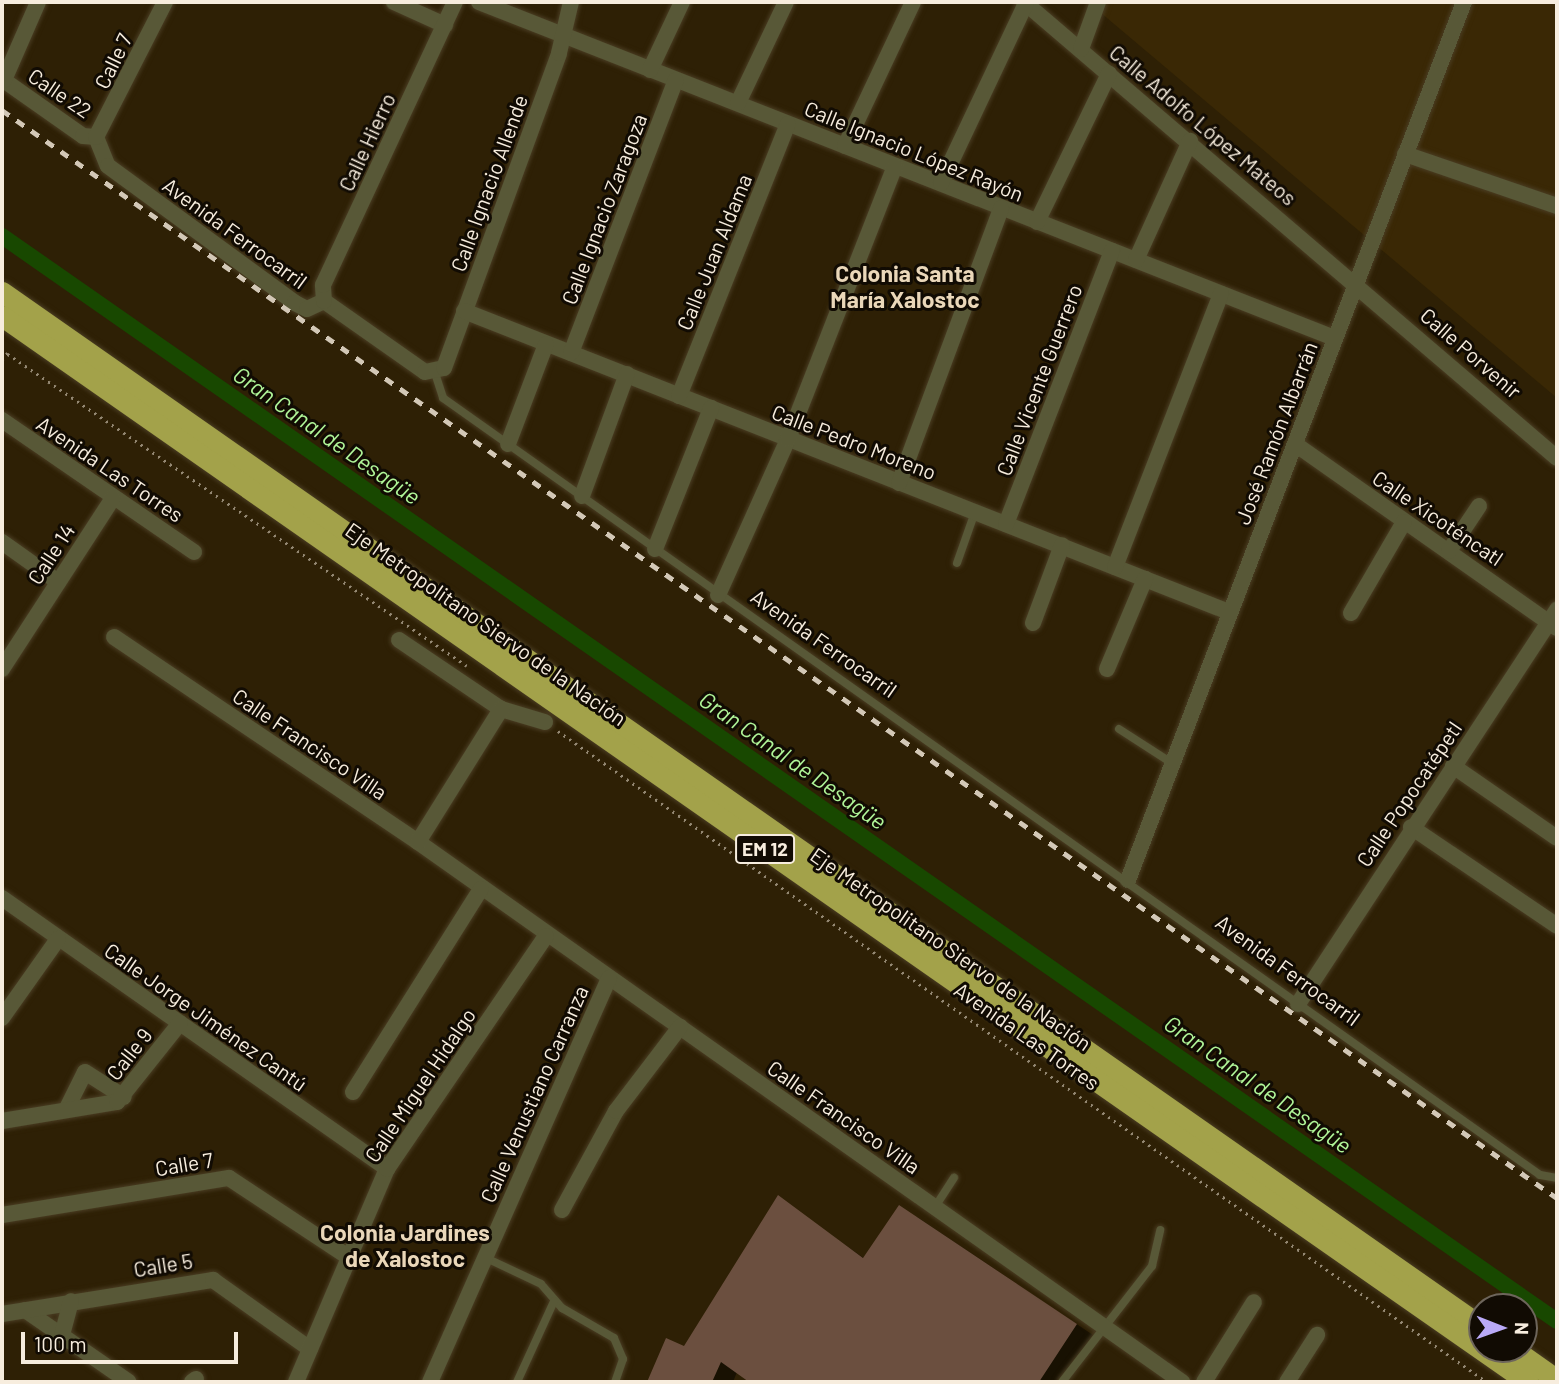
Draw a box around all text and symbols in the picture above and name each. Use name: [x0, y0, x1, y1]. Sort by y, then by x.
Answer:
street label: Calle 7: [89, 29, 137, 93]
street label: Calle Adolfo López Mateos: [1105, 40, 1301, 210]
street label: Calle 22: [24, 63, 96, 123]
street label: Calle Hierro: [333, 89, 401, 195]
street label: Calle Ignacio Allende: [445, 91, 533, 275]
street label: Calle Ignacio López Rayón: [801, 96, 1027, 206]
street label: Calle Ignacio Zaragoza: [556, 110, 652, 308]
street label: Calle Juan Aldama: [671, 170, 757, 334]
street label: Avenida Ferrocarril: [158, 172, 312, 294]
district label: Colonia Santa María Xalostoc: [830, 259, 980, 313]
street label: Calle Vicente Guerrero: [991, 281, 1087, 479]
street label: Calle Porvenir: [1415, 302, 1527, 404]
street label: José Ramón Albarrán: [1230, 338, 1322, 528]
water label: Gran Canal de Desagüe: [228, 360, 426, 510]
street label: Calle Pedro Moreno: [768, 399, 940, 485]
street label: Avenida Las Torres: [32, 411, 188, 527]
street label: Calle Xicoténcatl: [1368, 465, 1508, 571]
street label: Eje Metropolitano Siervo de la Nación: [341, 517, 631, 731]
street label: Calle 14: [22, 519, 80, 589]
street label: Avenida Ferrocarril: [746, 583, 902, 703]
street label: Calle Francisco Villa: [228, 683, 392, 805]
water label: Gran Canal de Desagüe: [694, 685, 892, 835]
street label: Calle Popocatépetl: [1351, 717, 1467, 871]
road number: EM 12: [734, 834, 796, 864]
street label: Eje Metropolitano Siervo de la Nación: [806, 842, 1096, 1056]
street label: Avenida Ferrocarril: [1211, 909, 1365, 1031]
street label: Calle Jorge Jiménez Cantú: [100, 937, 312, 1097]
street label: Avenida Las Torres: [950, 977, 1104, 1095]
street label: Calle Venustiano Carranza: [475, 982, 593, 1206]
street label: Calle Miguel Hidalgo: [359, 1003, 481, 1167]
water label: Gran Canal de Desagüe: [1159, 1009, 1357, 1159]
street label: Calle 9: [101, 1023, 157, 1085]
street label: Calle Francisco Villa: [763, 1055, 925, 1179]
street label: Calle 7: [153, 1147, 215, 1181]
district label: Colonia Jardines de Xalostoc: [320, 1218, 490, 1272]
street label: Calle 5: [132, 1248, 194, 1282]
north arrow: [1468, 1293, 1538, 1363]
scale bar: [24, 1318, 242, 1362]
text: N: [1511, 1322, 1534, 1335]
text: 100 m: [34, 1331, 87, 1356]

